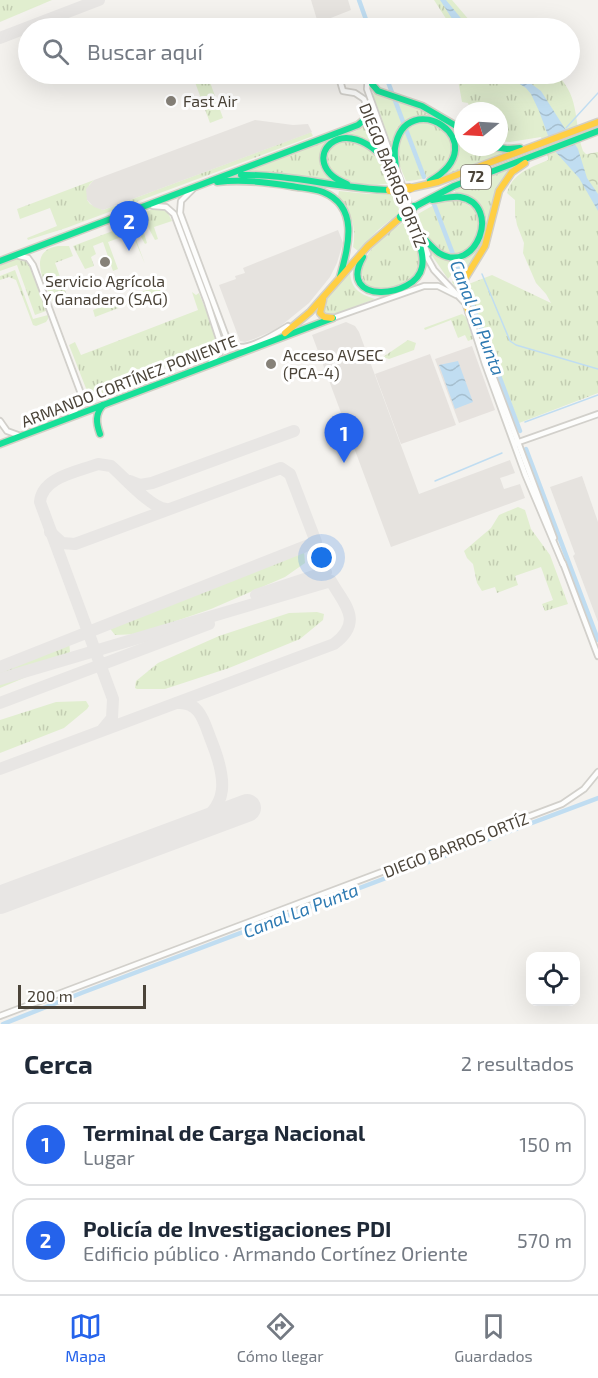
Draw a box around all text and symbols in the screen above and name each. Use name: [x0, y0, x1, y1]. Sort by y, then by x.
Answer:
search box: [18, 18, 580, 84]
icon: search: [39, 35, 72, 68]
text: Buscar aquí: [87, 38, 203, 64]
place label: Fast Air: [183, 91, 238, 110]
marker: Fast Air: [164, 94, 178, 108]
street label: DIEGO BARROS ORTÍZ: [356, 100, 431, 250]
north arrow: [454, 102, 508, 156]
road number: 72: [461, 165, 491, 189]
pin: 2: [110, 202, 148, 251]
marker: Servicio Agrícola Y Ganadero (SAG): [98, 255, 112, 269]
water label: Canal La Punta: [446, 257, 510, 378]
place label: Servicio Agrícola Y Ganadero (SAG): [42, 271, 168, 308]
street label: ARMANDO CORTÍNEZ PONIENTE: [18, 330, 240, 431]
place label: Acceso AVSEC (PCA-4): [283, 345, 383, 382]
marker: Acceso AVSEC (PCA-4): [264, 357, 278, 371]
pin: 1: [324, 414, 364, 463]
your location: [307, 543, 336, 572]
street label: DIEGO BARROS ORTÍZ: [381, 808, 531, 881]
water label: Canal La Punta: [240, 878, 361, 942]
map controls: [526, 952, 580, 1006]
button: locate: [526, 952, 580, 1006]
scale bar: [18, 982, 146, 1010]
text: 200 m: [27, 986, 73, 1005]
text: Cerca: [24, 1048, 93, 1079]
text: 2 resultados: [461, 1051, 574, 1075]
text: Terminal de Carga Nacional: [83, 1119, 365, 1145]
text: 1: [41, 1132, 50, 1156]
text: 150 m: [519, 1132, 572, 1156]
text: Lugar: [83, 1145, 135, 1169]
text: Policía de Investigaciones PDI: [83, 1215, 391, 1241]
text: 2: [40, 1228, 51, 1252]
text: 570 m: [517, 1228, 572, 1252]
text: Edificio público · Armando Cortínez Oriente: [83, 1241, 468, 1265]
tab: Mapa: [65, 1310, 106, 1365]
tab: Cómo llegar: [237, 1310, 324, 1365]
tab: Guardados: [454, 1310, 533, 1365]

